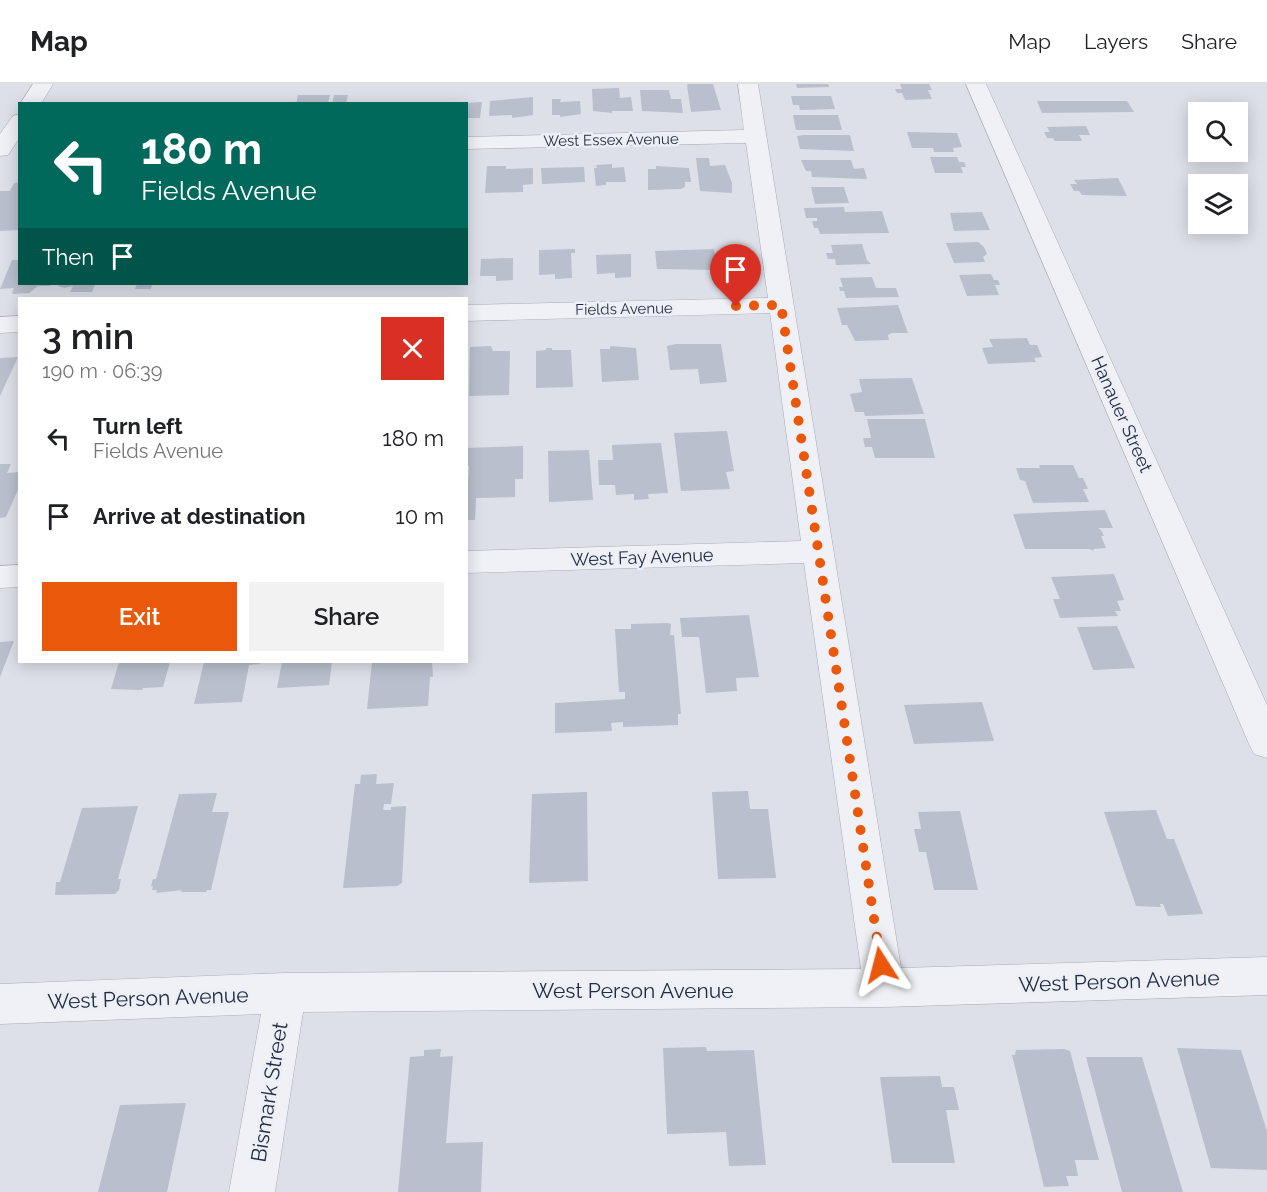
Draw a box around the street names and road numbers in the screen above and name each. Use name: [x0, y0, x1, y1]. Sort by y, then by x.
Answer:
street label: West Essex Avenue: [543, 130, 679, 150]
street label: Fields Avenue: [575, 299, 673, 319]
street label: Hanauer Street: [1087, 353, 1157, 475]
street label: West Fay Avenue: [570, 544, 714, 570]
street label: West Person Avenue: [1018, 965, 1220, 997]
street label: West Person Avenue: [532, 978, 734, 1003]
street label: West Person Avenue: [47, 982, 249, 1014]
street label: Bismark Street: [246, 1020, 292, 1164]

